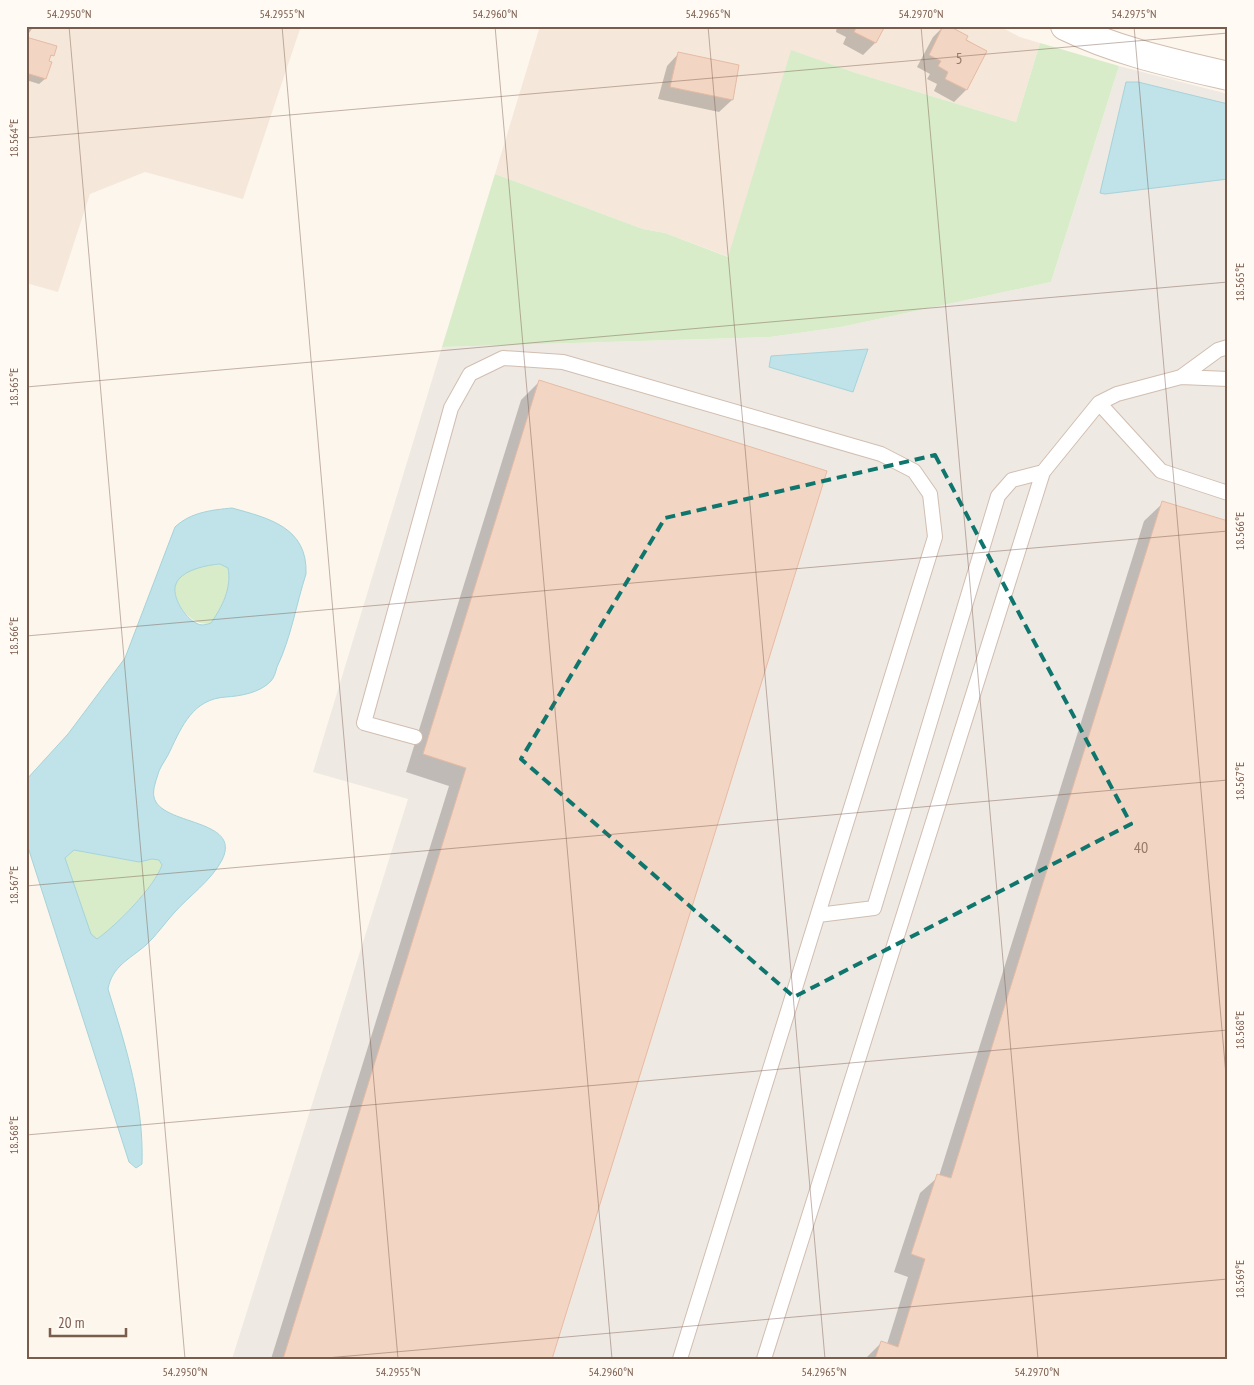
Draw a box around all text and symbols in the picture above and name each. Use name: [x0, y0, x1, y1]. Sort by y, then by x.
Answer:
text: 54.2950°N: [46, 6, 92, 21]
text: 54.2955°N: [259, 6, 305, 21]
text: 54.2960°N: [472, 6, 518, 21]
text: 54.2965°N: [685, 6, 731, 21]
text: 54.2970°N: [898, 6, 944, 21]
text: 54.2975°N: [1111, 6, 1157, 21]
house number: 5: [955, 48, 963, 68]
text: 18.564°E: [6, 119, 21, 157]
text: 18.565°E: [1232, 263, 1247, 301]
text: 18.565°E: [6, 368, 21, 406]
text: 18.566°E: [1232, 512, 1247, 550]
text: 18.566°E: [6, 617, 21, 655]
text: 18.567°E: [1232, 762, 1247, 800]
house number: 40: [1134, 837, 1148, 857]
text: 18.567°E: [6, 866, 21, 904]
text: 18.568°E: [1232, 1011, 1247, 1049]
text: 18.568°E: [6, 1116, 21, 1154]
text: 18.569°E: [1232, 1260, 1247, 1298]
scale bar: [50, 1305, 126, 1337]
text: 20 m: [58, 1313, 84, 1332]
text: 54.2950°N: [162, 1364, 208, 1379]
text: 54.2955°N: [375, 1364, 421, 1379]
text: 54.2960°N: [588, 1364, 634, 1379]
text: 54.2965°N: [801, 1364, 847, 1379]
text: 54.2970°N: [1014, 1364, 1060, 1379]

